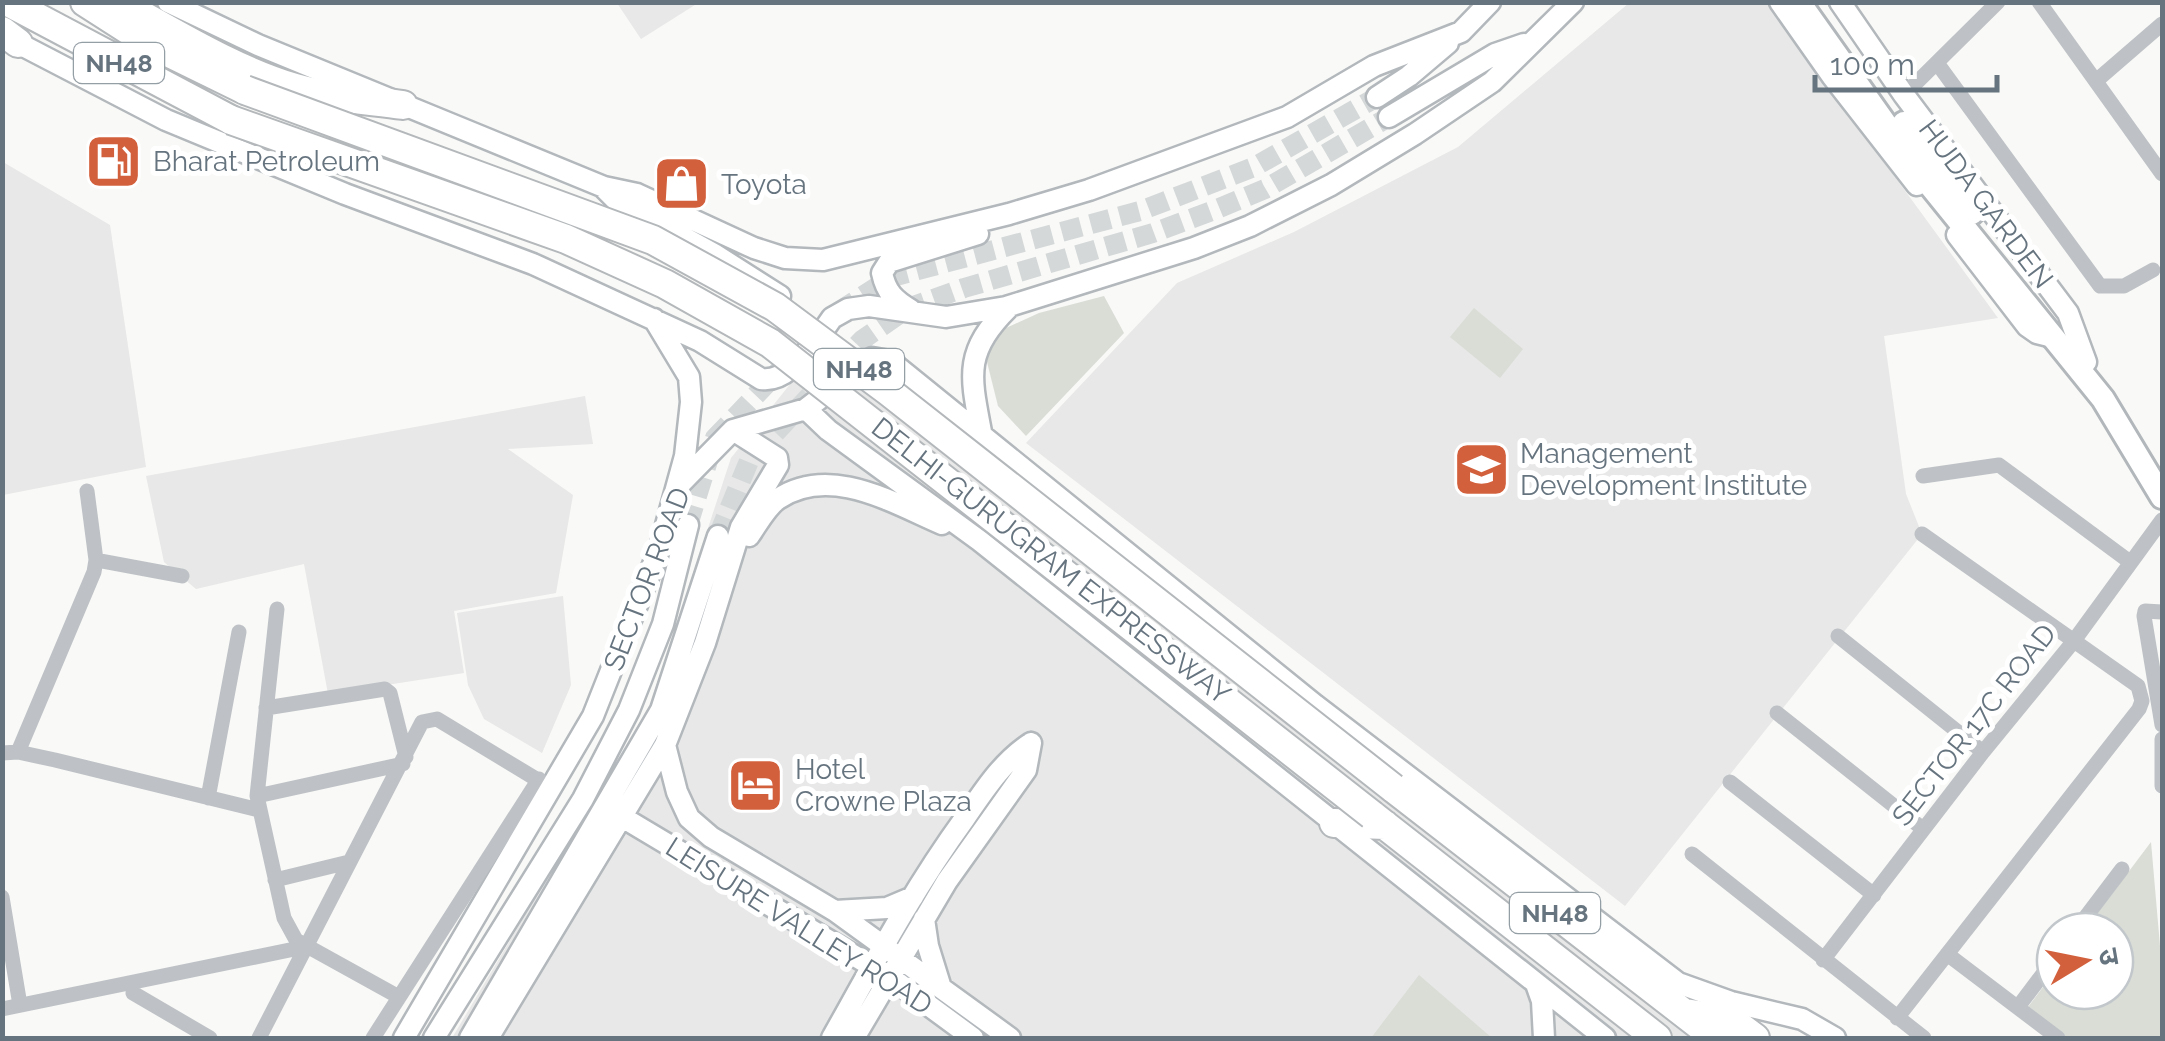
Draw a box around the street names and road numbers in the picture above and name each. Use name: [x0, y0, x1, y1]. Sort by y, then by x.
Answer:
road number: NH48: [74, 43, 164, 83]
street label: HUDA GARDEN: [1912, 113, 2060, 295]
road number: NH48: [814, 349, 904, 389]
street label: DELHI-GURUGRAM EXPRESSWAY: [865, 411, 1237, 711]
street label: SECTOR ROAD: [597, 483, 697, 675]
street label: SECTOR 17C ROAD: [1885, 618, 2063, 832]
street label: LEISURE VALLEY ROAD: [660, 830, 938, 1022]
road number: NH48: [1510, 893, 1600, 933]

